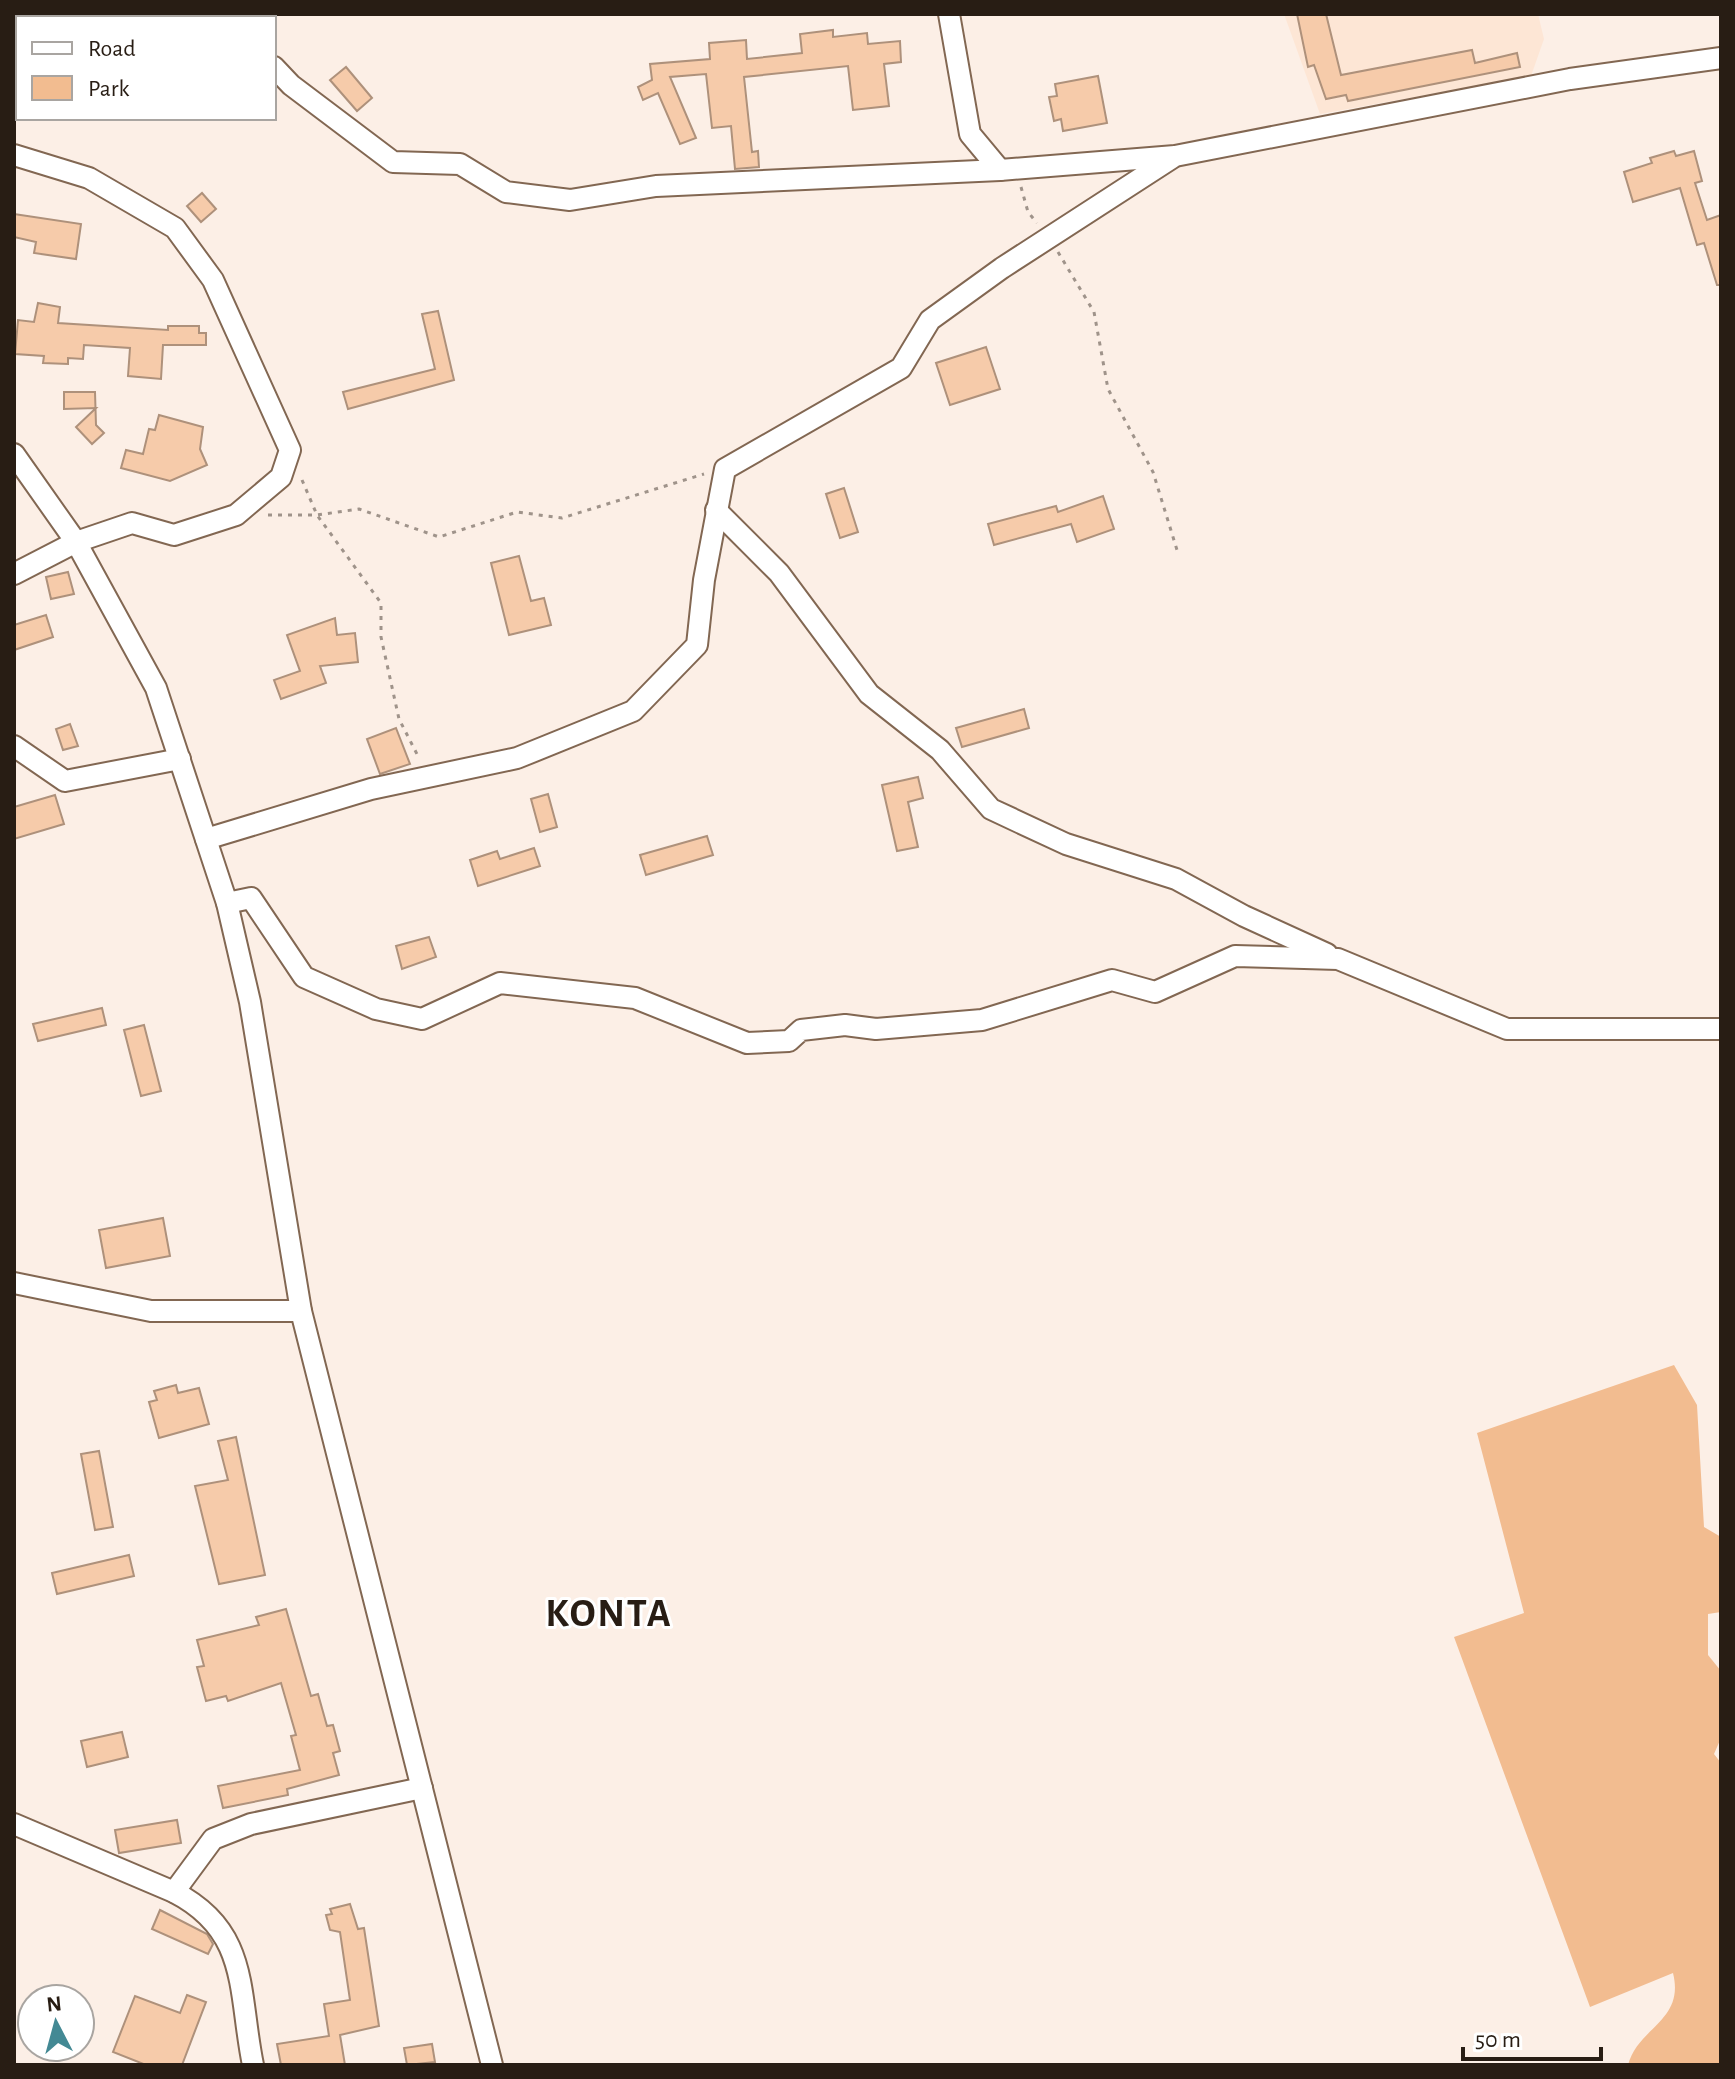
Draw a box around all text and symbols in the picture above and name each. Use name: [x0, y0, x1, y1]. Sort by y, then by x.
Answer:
legend: [16, 16, 276, 120]
text: Road: [88, 37, 136, 61]
text: Park: [88, 77, 129, 101]
district label: KONTA: [545, 1594, 673, 1634]
north arrow: [16, 1983, 96, 2063]
text: N: [45, 1992, 63, 2016]
scale bar: [1463, 2011, 1601, 2061]
text: 50 m: [1475, 2028, 1521, 2052]

